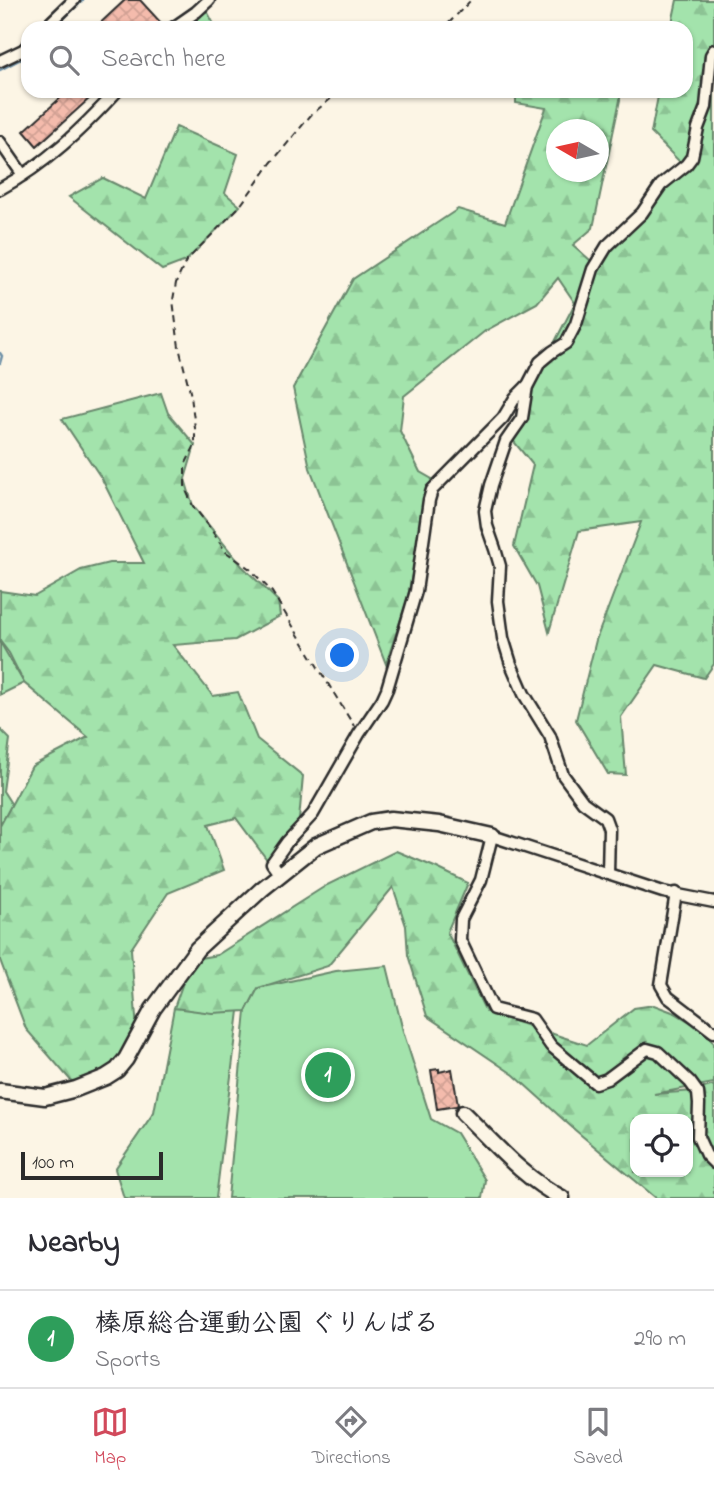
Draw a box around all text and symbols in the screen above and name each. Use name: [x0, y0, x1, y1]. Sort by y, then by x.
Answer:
search box: [21, 21, 693, 98]
icon: search: [45, 41, 83, 79]
text: Search here: [101, 41, 226, 79]
north arrow: [546, 119, 609, 182]
your location: [325, 638, 359, 672]
pin: 1: [305, 1049, 351, 1101]
map controls: [630, 1114, 693, 1177]
button: locate: [630, 1114, 693, 1177]
scale bar: [21, 1149, 163, 1181]
text: 100 m: [32, 1150, 74, 1177]
text: Nearby: [28, 1222, 120, 1266]
text: 榛原総合運動公園 ぐりんぱる: [95, 1306, 440, 1344]
text: 1: [47, 1323, 55, 1356]
text: 290 m: [634, 1323, 686, 1356]
text: Sports: [95, 1344, 161, 1377]
tab: Map: [91, 1403, 129, 1472]
tab: Directions: [312, 1403, 391, 1472]
tab: Saved: [573, 1403, 623, 1472]

